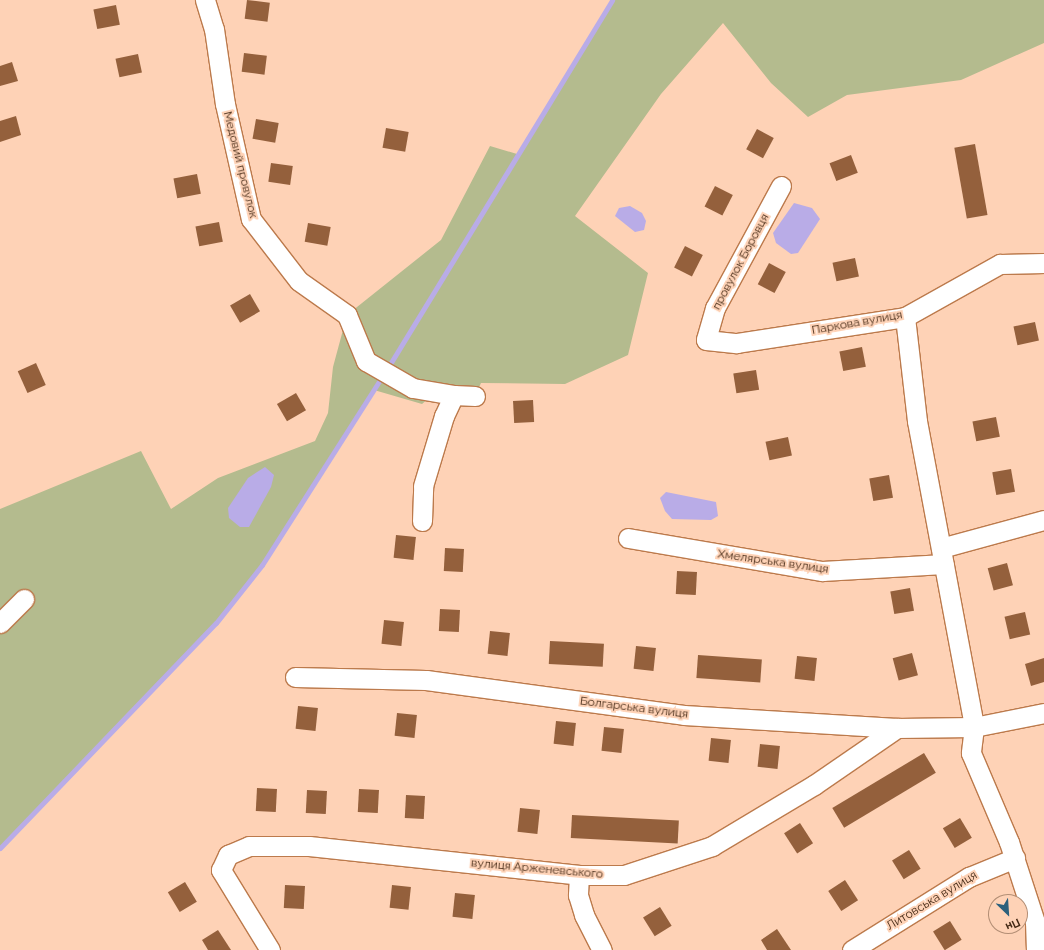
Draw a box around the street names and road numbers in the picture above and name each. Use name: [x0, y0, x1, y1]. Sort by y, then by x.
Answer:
street label: Медовий провулок: [220, 110, 260, 220]
street label: провулок Боровця: [710, 212, 772, 312]
street label: Паркова вулиця: [811, 308, 903, 338]
street label: Хмелярська вулиця: [717, 547, 829, 577]
street label: Болгарська вулиця: [579, 694, 689, 722]
street label: вулиця Арженевського: [470, 856, 604, 882]
street label: Литовська вулиця: [884, 868, 980, 934]

